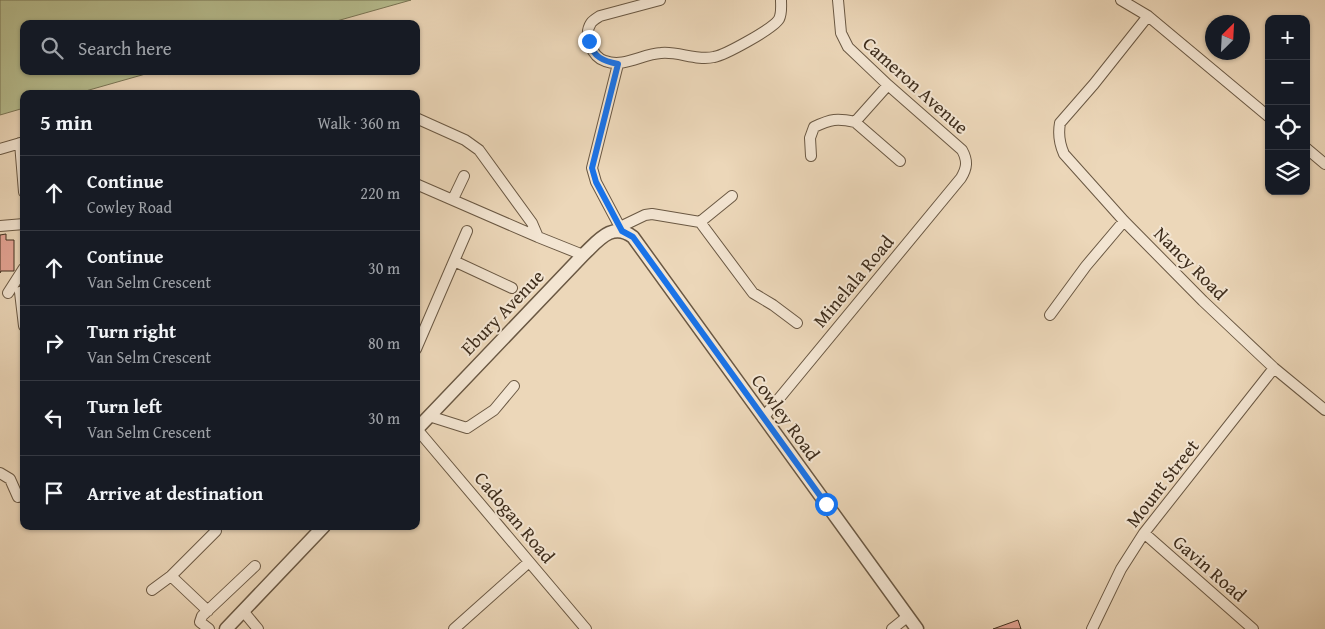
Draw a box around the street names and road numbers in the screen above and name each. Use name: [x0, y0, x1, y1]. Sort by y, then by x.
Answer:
street label: Cameron Avenue: [857, 30, 975, 140]
street label: Nancy Road: [1148, 220, 1235, 307]
street label: Minelala Road: [806, 228, 901, 333]
street label: Ebury Avenue: [454, 263, 550, 361]
street label: Cowley Road: [745, 368, 827, 467]
street label: Mount Street: [1119, 433, 1206, 533]
street label: Cadogan Road: [468, 465, 562, 570]
street label: Gavin Road: [1167, 528, 1254, 608]

